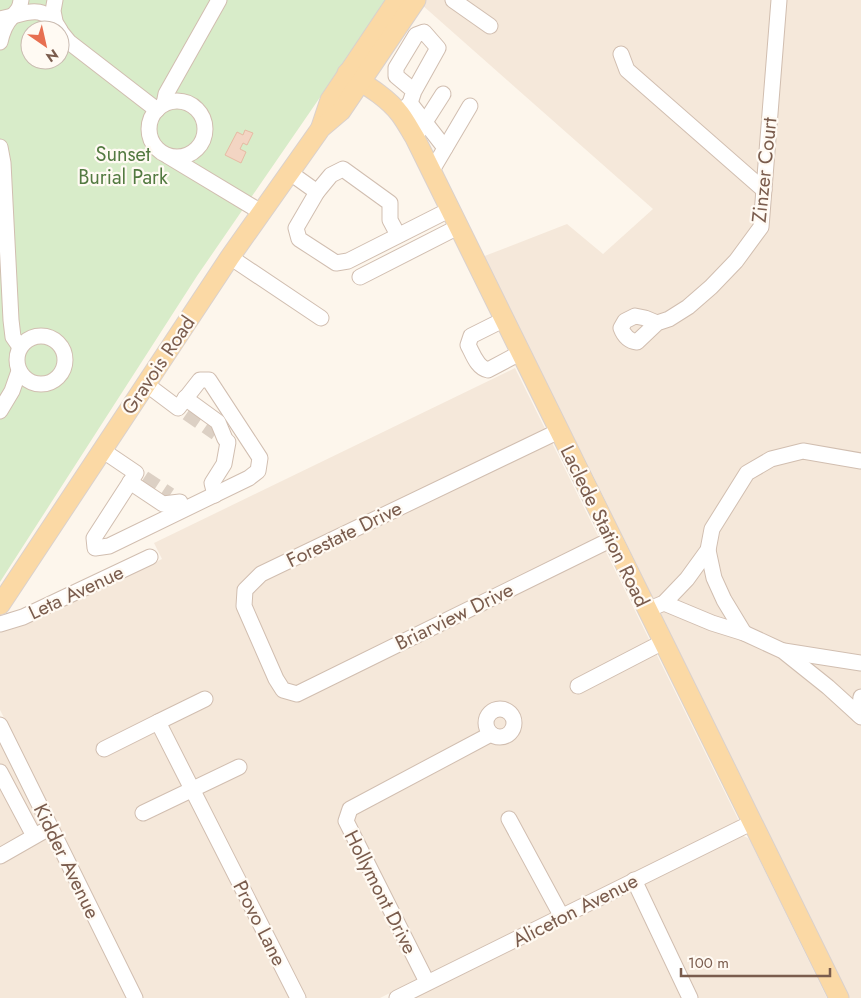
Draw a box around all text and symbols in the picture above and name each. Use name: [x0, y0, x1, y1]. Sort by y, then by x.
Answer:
north arrow: [20, 20, 70, 70]
text: N: [42, 44, 62, 67]
street label: Zinzer Court: [745, 116, 784, 224]
park label: Sunset Burial Park: [78, 140, 168, 192]
street label: Gravois Road: [115, 310, 202, 421]
street label: Laclede Station Road: [553, 440, 656, 612]
street label: Forestate Drive: [282, 494, 407, 575]
street label: Leta Avenue: [24, 558, 129, 627]
street label: Briarview Drive: [390, 575, 518, 658]
street label: Kidder Avenue: [26, 799, 107, 924]
street label: Hollymont Drive: [337, 825, 424, 959]
street label: Aliceton Avenue: [507, 866, 643, 955]
street label: Provo Lane: [226, 875, 293, 971]
scale bar: [681, 946, 830, 978]
text: 100 m: [688, 952, 729, 974]

